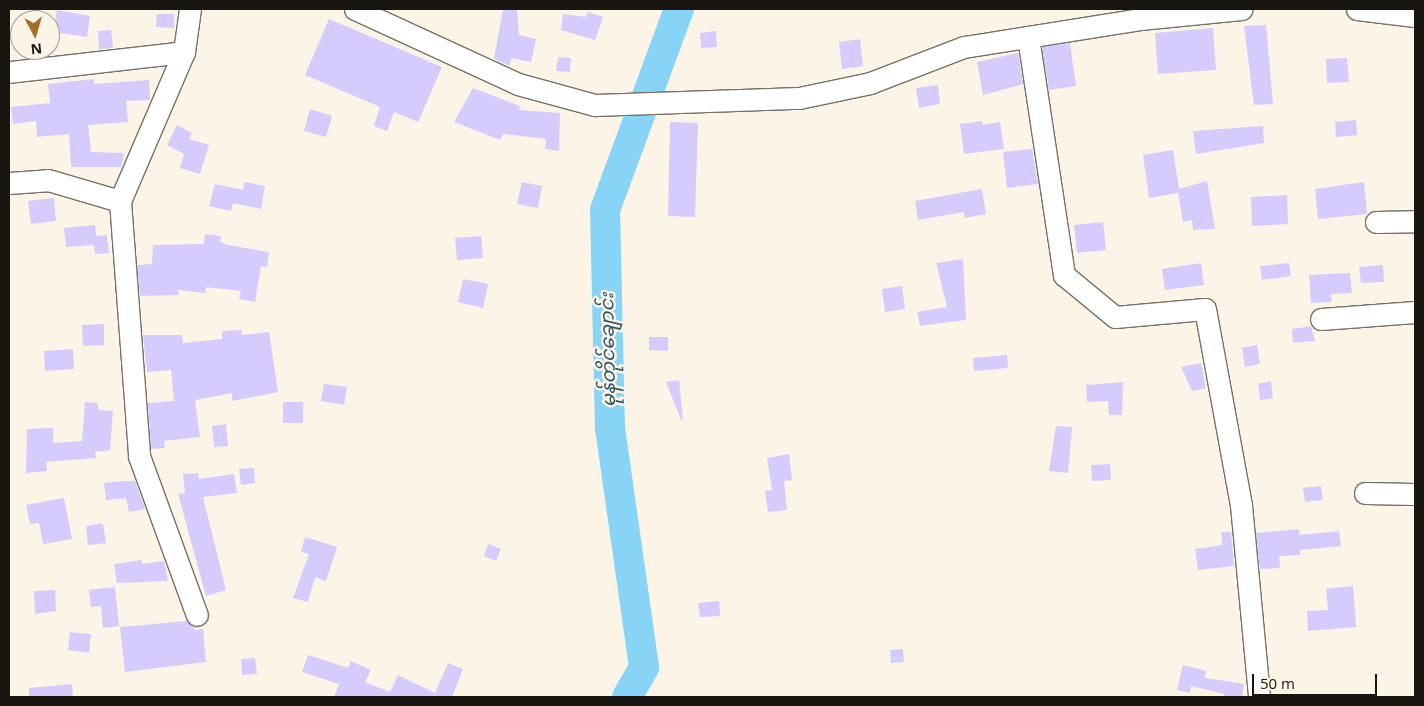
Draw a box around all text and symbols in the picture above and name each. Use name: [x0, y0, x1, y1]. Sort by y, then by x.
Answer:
north arrow: [10, 10, 60, 60]
text: N: [30, 39, 43, 59]
water label: မုန်တိုင်ချောင်း: [596, 293, 620, 407]
scale bar: [1254, 664, 1379, 696]
text: 50 m: [1260, 673, 1295, 693]

